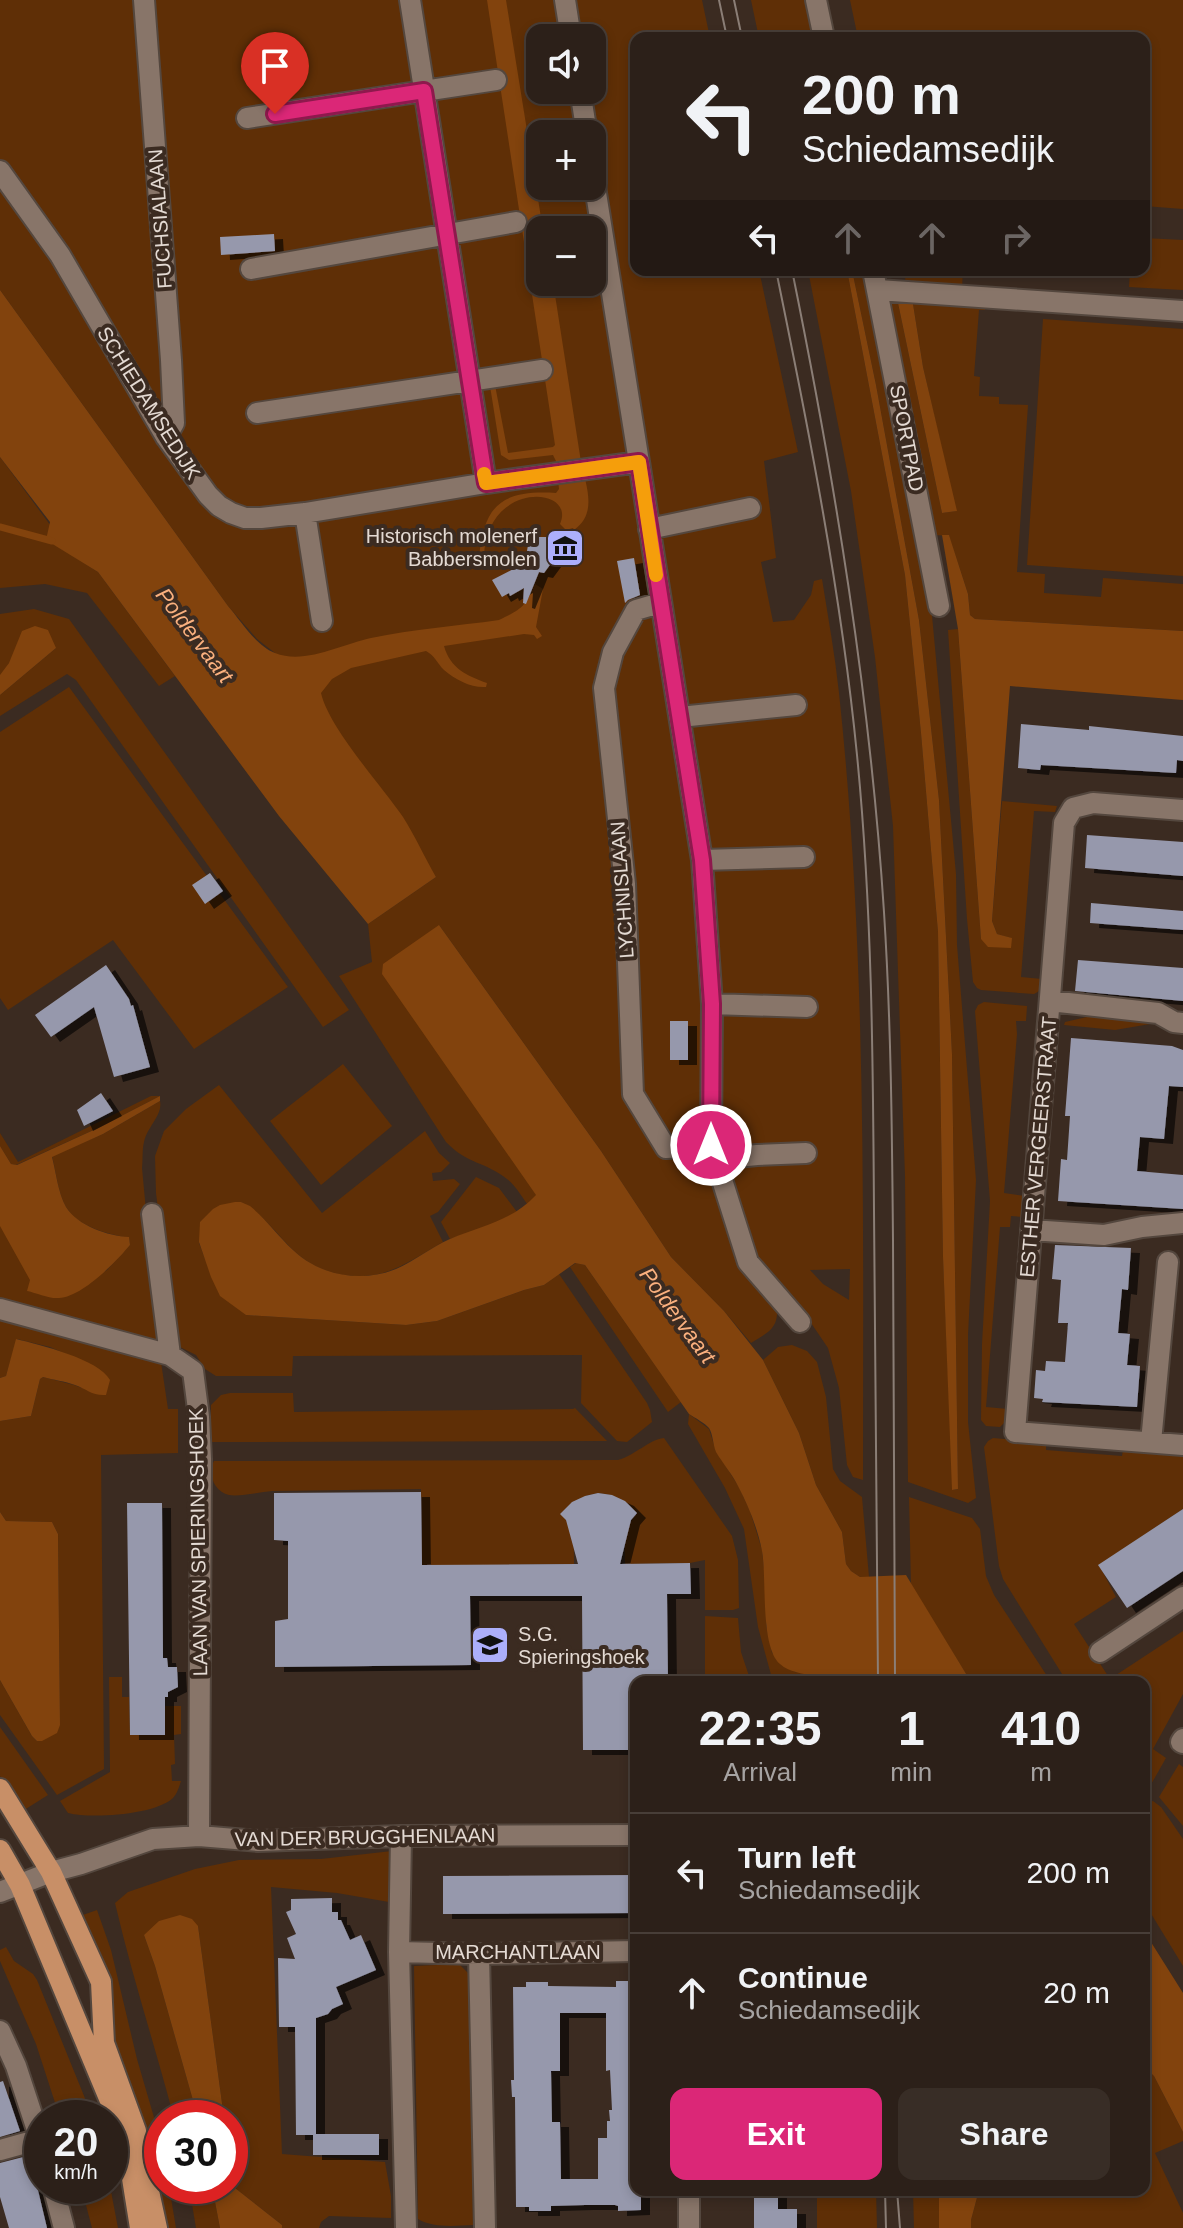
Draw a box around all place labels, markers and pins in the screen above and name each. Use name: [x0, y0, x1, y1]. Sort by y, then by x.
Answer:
pin: [241, 32, 309, 114]
place label: Historisch molenerf Babbersmolen: [366, 525, 537, 570]
museum icon: Historisch molenerf Babbersmolen: [544, 527, 586, 569]
place label: S.G. Spieringshoek: [518, 1623, 646, 1668]
school or university icon: S.G. Spieringshoek: [469, 1624, 511, 1666]

